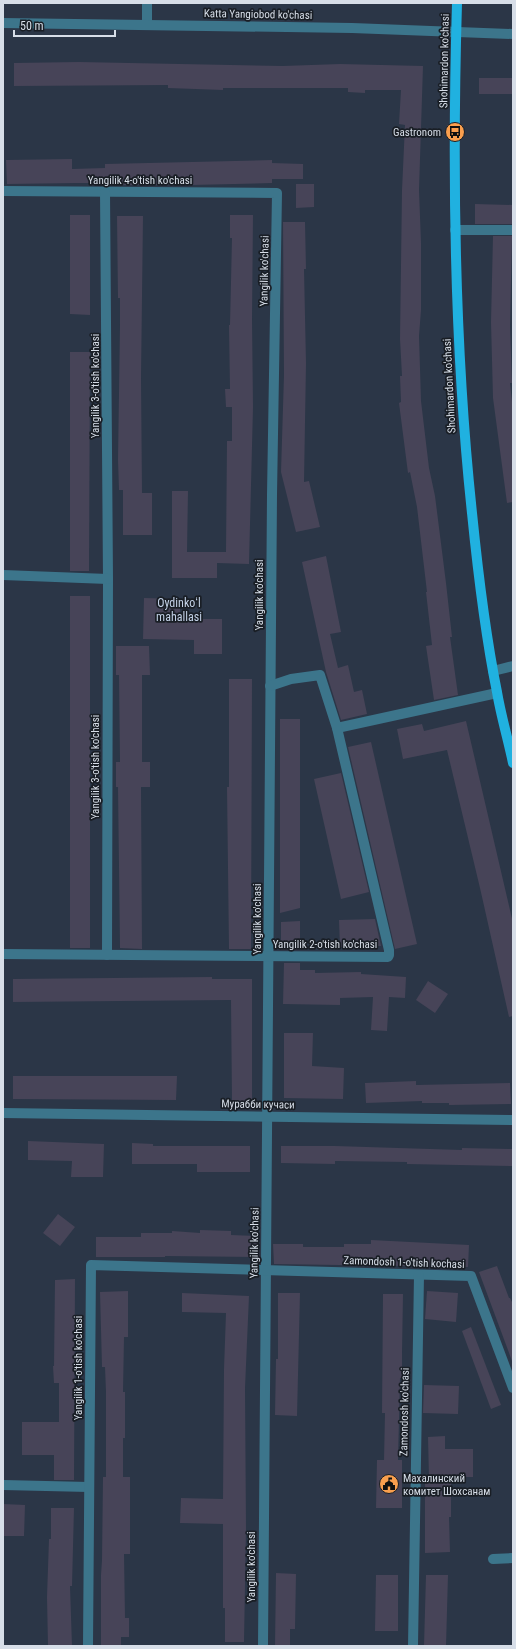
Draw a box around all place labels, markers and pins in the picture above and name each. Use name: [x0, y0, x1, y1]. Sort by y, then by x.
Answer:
bus stop icon: Gastronom: [444, 121, 466, 143]
place label: Gastronom: [393, 126, 441, 139]
place label: Махалинский комитет Шохcанам: [403, 1472, 490, 1498]
public building icon: Махалинский комитет Шохcанам: [378, 1473, 400, 1495]

